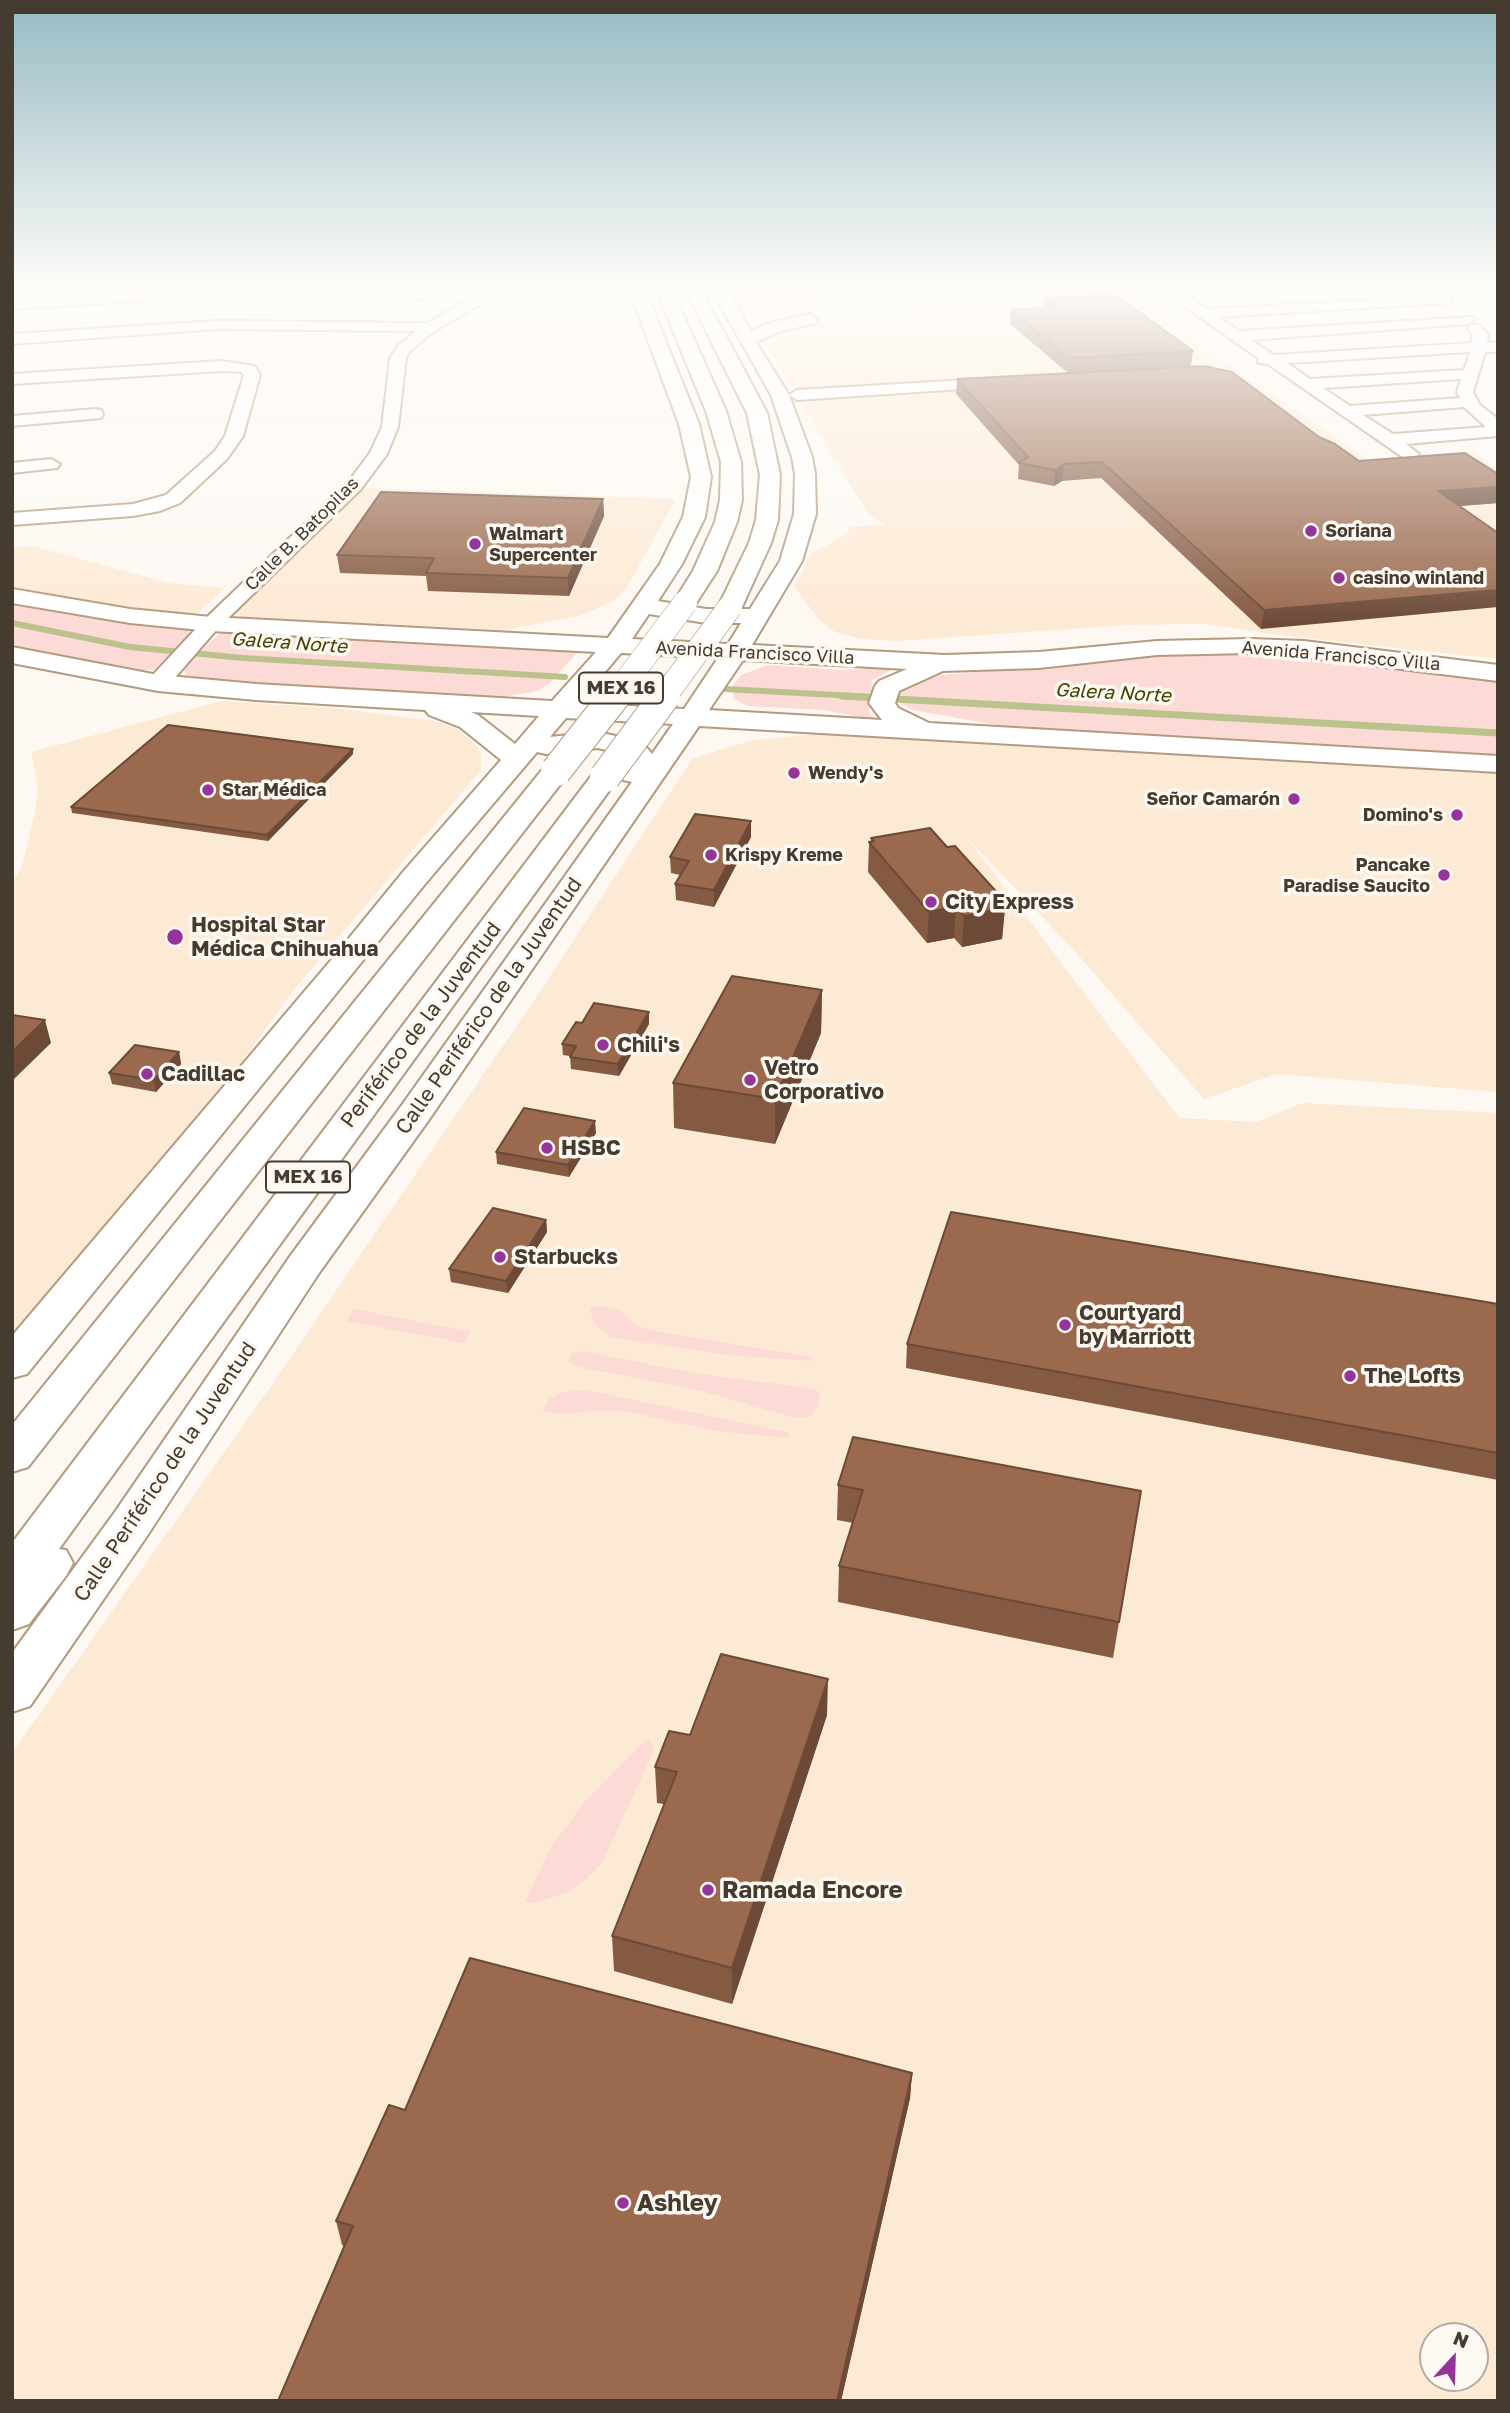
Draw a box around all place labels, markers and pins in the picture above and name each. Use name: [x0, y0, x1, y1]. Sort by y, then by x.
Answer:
place label: Soriana: [1325, 520, 1392, 542]
place label: Walmart Supercenter: [489, 523, 597, 566]
marker: Soriana: [1303, 523, 1319, 539]
marker: Walmart Supercenter: [467, 536, 483, 552]
place label: casino winland: [1353, 567, 1484, 589]
marker: casino winland: [1331, 570, 1347, 586]
place label: Wendy's: [808, 762, 883, 784]
marker: Wendy's: [786, 765, 802, 781]
place label: Star Médica: [222, 779, 326, 801]
marker: Star Médica: [200, 782, 216, 798]
place label: Señor Camarón: [1146, 788, 1280, 810]
marker: Señor Camarón: [1286, 791, 1302, 807]
place label: Domino's: [1363, 804, 1443, 826]
marker: Domino's: [1449, 807, 1465, 823]
place label: Krispy Kreme: [725, 844, 843, 866]
marker: Krispy Kreme: [703, 847, 719, 863]
place label: Pancake Paradise Saucito: [1283, 854, 1430, 896]
marker: Pancake Paradise Saucito: [1436, 867, 1452, 883]
place label: City Express: [945, 889, 1074, 915]
marker: City Express: [923, 894, 939, 910]
place label: Hospital Star Médica Chihuahua: [191, 912, 378, 962]
marker: Hospital Star Médica Chihuahua: [165, 927, 185, 947]
place label: Chili's: [617, 1032, 680, 1058]
marker: Chili's: [595, 1037, 611, 1053]
place label: Vetro Corporativo: [764, 1055, 884, 1105]
place label: Cadillac: [161, 1061, 245, 1087]
marker: Cadillac: [139, 1066, 155, 1082]
marker: Vetro Corporativo: [742, 1072, 758, 1088]
place label: HSBC: [561, 1135, 621, 1161]
marker: HSBC: [539, 1140, 555, 1156]
place label: Starbucks: [514, 1244, 618, 1270]
marker: Starbucks: [492, 1249, 508, 1265]
place label: Courtyard by Marriott: [1079, 1300, 1191, 1350]
marker: Courtyard by Marriott: [1057, 1317, 1073, 1333]
place label: The Lofts: [1364, 1363, 1461, 1389]
marker: The Lofts: [1342, 1368, 1358, 1384]
place label: Ramada Encore: [722, 1876, 903, 1904]
marker: Ramada Encore: [700, 1882, 716, 1898]
place label: Ashley: [637, 2189, 718, 2217]
marker: Ashley: [615, 2195, 631, 2211]

